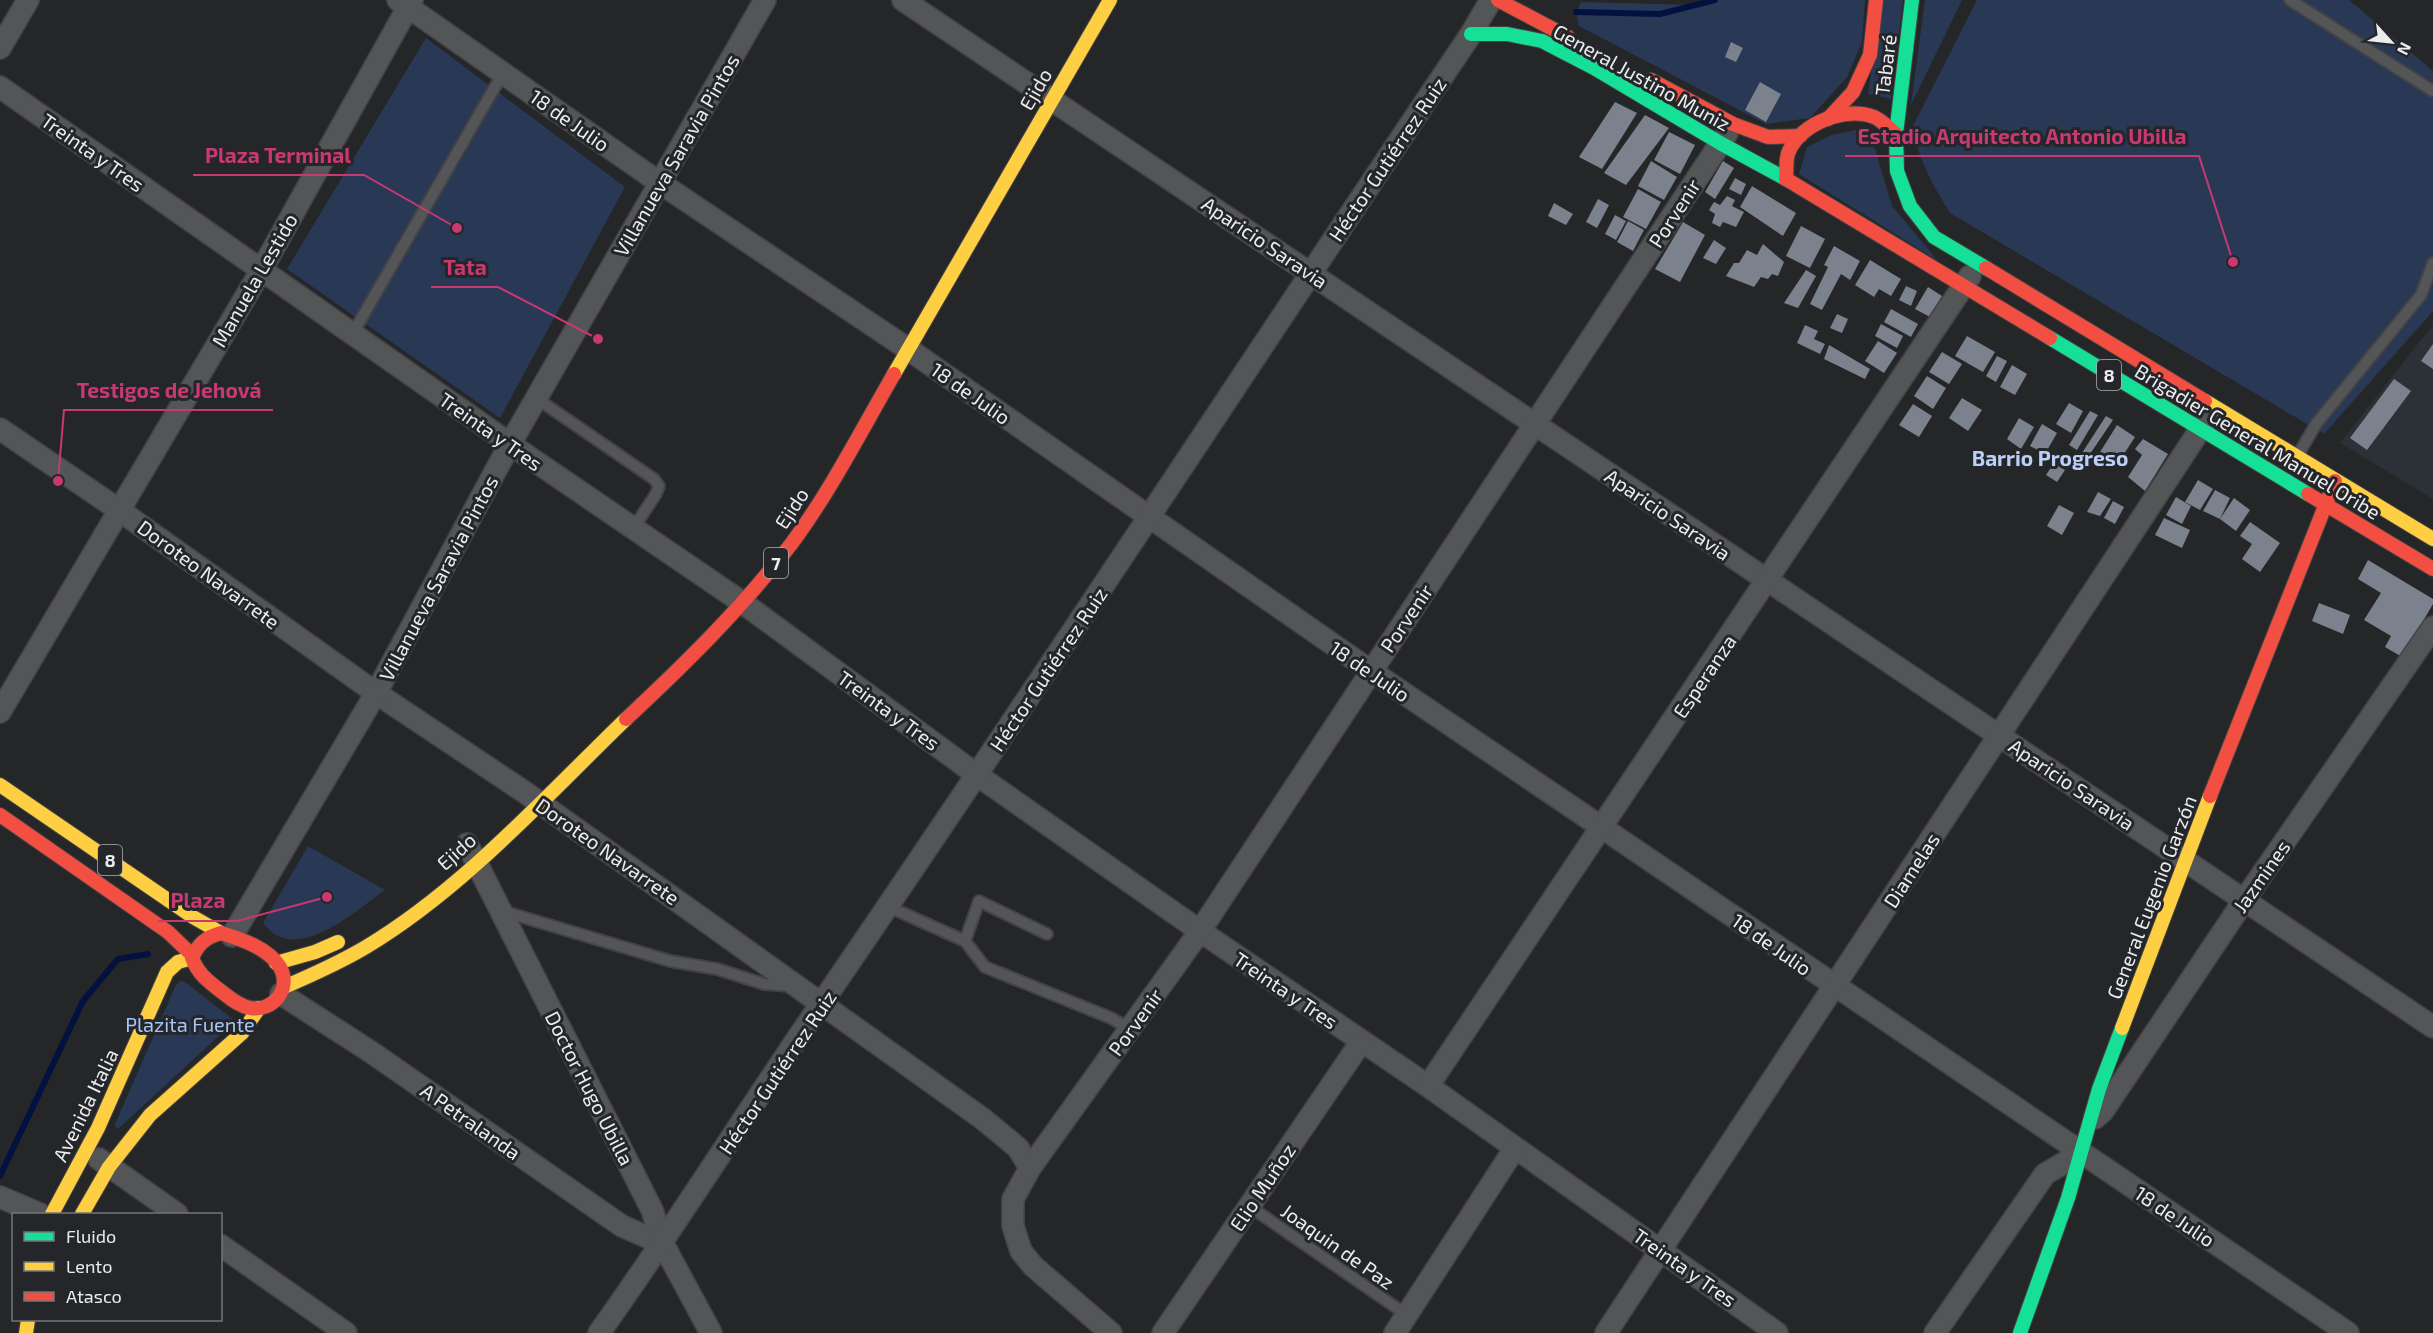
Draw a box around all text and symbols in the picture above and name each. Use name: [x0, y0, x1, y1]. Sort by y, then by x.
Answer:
north arrow: [2361, 12, 2421, 72]
street label: General Justino Muniz: [1549, 18, 1735, 136]
street label: Tabaré: [1869, 33, 1901, 97]
text: N: [2394, 40, 2416, 59]
street label: Villanueva Saravia Pintos: [608, 50, 744, 260]
street label: Ejido: [1014, 64, 1056, 114]
street label: Héctor Gutiérrez Ruiz: [1323, 73, 1451, 245]
street label: 18 de Julio: [526, 84, 614, 156]
street label: Treinta y Tres: [37, 108, 149, 196]
callout: Estadio Arquitecto Antonio Ubilla: [1845, 117, 2199, 156]
text: Estadio Arquitecto Antonio Ubilla: [1857, 123, 2187, 148]
callout: Plaza Terminal: [193, 136, 364, 175]
text: Plaza Terminal: [205, 142, 351, 167]
street label: Porvenir: [1643, 174, 1705, 252]
street label: Aparicio Saravia: [1198, 191, 1332, 293]
street label: Manuela Lestido: [206, 209, 302, 351]
callout: Tata: [431, 248, 498, 287]
text: Tata: [443, 254, 487, 279]
street label: 18 de Julio: [927, 357, 1015, 429]
street label: Brigadier General Manuel Oribe: [2131, 358, 2385, 524]
road number: 8: [2097, 360, 2121, 390]
callout: Testigos de Jehová: [64, 371, 273, 410]
text: Testigos de Jehová: [77, 377, 261, 402]
street label: Treinta y Tres: [435, 387, 547, 475]
district label: Barrio Progreso: [1972, 445, 2128, 470]
street label: Aparicio Saravia: [1601, 463, 1735, 565]
street label: Villanueva Saravia Pintos: [374, 471, 502, 685]
street label: Ejido: [769, 483, 813, 533]
street label: Doroteo Navarrete: [133, 515, 285, 633]
road number: 7: [764, 548, 788, 578]
street label: Porvenir: [1375, 579, 1437, 657]
street label: Héctor Gutiérrez Ruiz: [984, 583, 1112, 755]
street label: Esperanza: [1667, 630, 1741, 722]
street label: 18 de Julio: [1325, 636, 1415, 706]
street label: Treinta y Tres: [833, 665, 945, 755]
street label: Aparicio Saravia: [2005, 733, 2139, 835]
street label: General Eugenio Garzón: [2101, 792, 2201, 1002]
street label: Doroteo Navarrete: [532, 793, 684, 909]
street label: Ejido: [432, 827, 480, 875]
street label: Diamelas: [1878, 828, 1944, 912]
street label: Jazmines: [2227, 835, 2295, 917]
road number: 8: [98, 845, 122, 875]
callout: Plaza: [158, 882, 237, 921]
text: Plaza: [171, 887, 225, 912]
street label: 18 de Julio: [1728, 908, 1816, 980]
street label: Treinta y Tres: [1230, 946, 1342, 1034]
street label: Porvenir: [1103, 984, 1167, 1060]
street label: Héctor Gutiérrez Ruiz: [713, 986, 841, 1158]
street label: Doctor Hugo Ubilla: [541, 1007, 639, 1169]
park label: Plazita Fuente: [125, 1012, 255, 1036]
street label: Avenida Italia: [47, 1045, 123, 1165]
street label: A Petralanda: [416, 1078, 526, 1164]
street label: Elio Muñoz: [1224, 1139, 1300, 1235]
street label: 18 de Julio: [2130, 1181, 2220, 1251]
street label: Joaquin de Paz: [1277, 1198, 1399, 1294]
legend: [12, 1213, 222, 1321]
street label: Treinta y Tres: [1629, 1223, 1741, 1311]
text: Fluido: [66, 1225, 116, 1247]
text: Lento: [66, 1255, 112, 1277]
text: Atasco: [66, 1285, 122, 1307]

